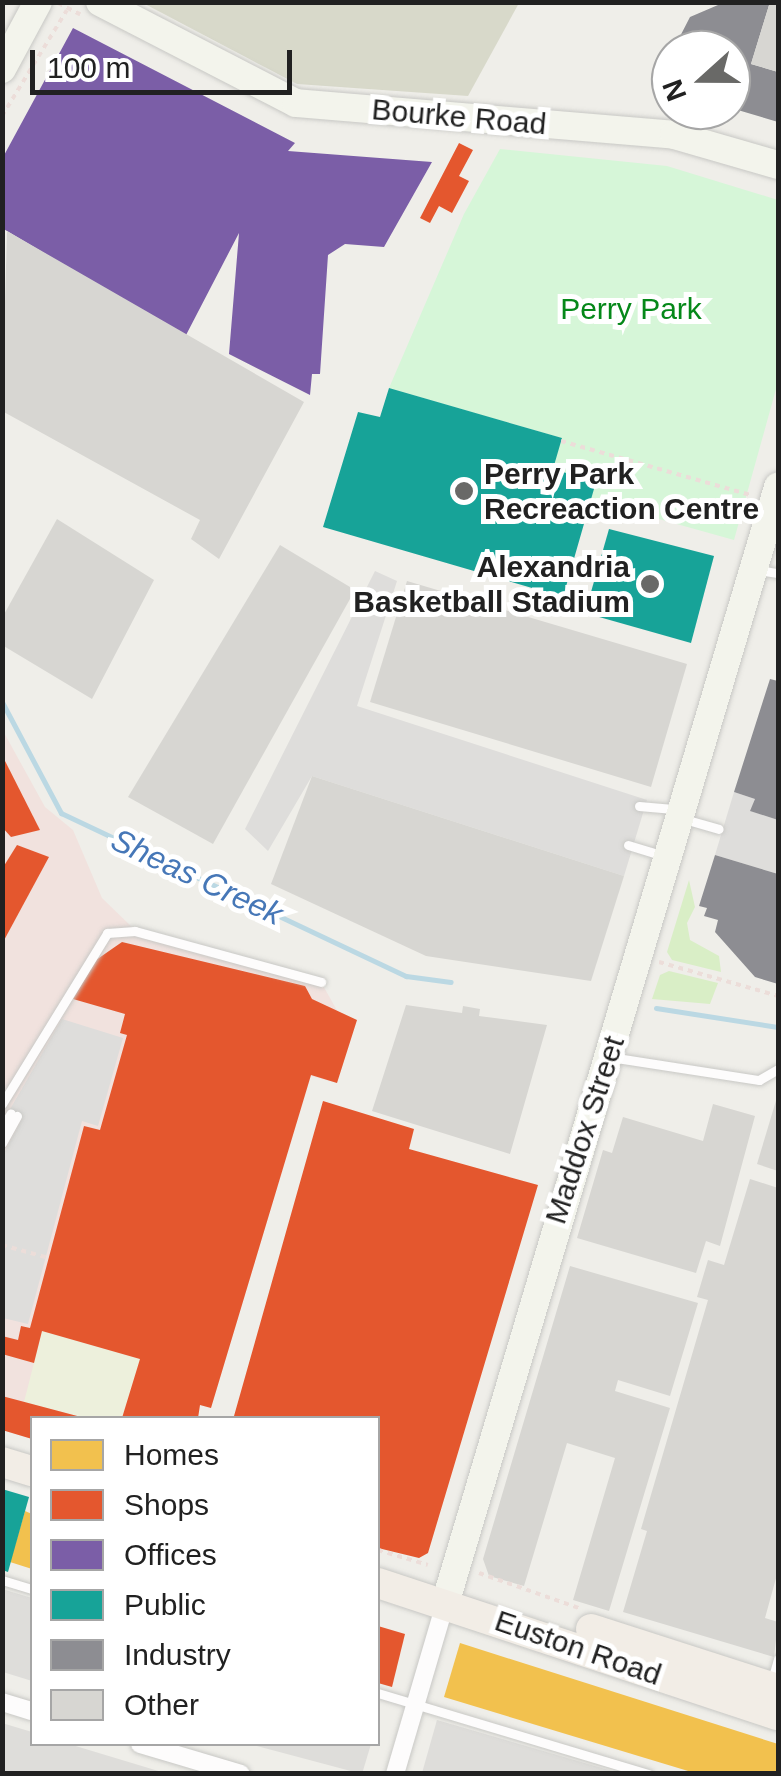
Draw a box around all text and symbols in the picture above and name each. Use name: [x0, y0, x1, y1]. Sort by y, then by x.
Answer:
scale bar: [35, 30, 298, 92]
north arrow: [651, 30, 751, 130]
text: 100 m: [47, 51, 130, 84]
text: N: [656, 75, 692, 105]
street label: Bourke Road: [370, 91, 548, 143]
park label: Perry Park: [560, 291, 702, 327]
place label: Perry Park Recreaction Centre: [484, 456, 759, 526]
marker: Perry Park Recreaction Centre: [453, 480, 475, 502]
place label: Alexandria Basketball Stadium: [353, 549, 630, 620]
marker: Alexandria Basketball Stadium: [639, 573, 661, 595]
water label: Sheas Creek: [105, 821, 289, 933]
street label: Maddox Street: [538, 1032, 632, 1228]
legend: [30, 1416, 380, 1746]
text: Homes: [124, 1438, 219, 1471]
text: Shops: [124, 1488, 209, 1521]
text: Offices: [124, 1538, 217, 1571]
text: Public: [124, 1588, 206, 1621]
street label: Euston Road: [490, 1603, 666, 1693]
text: Industry: [124, 1638, 231, 1671]
text: Other: [124, 1688, 199, 1721]

